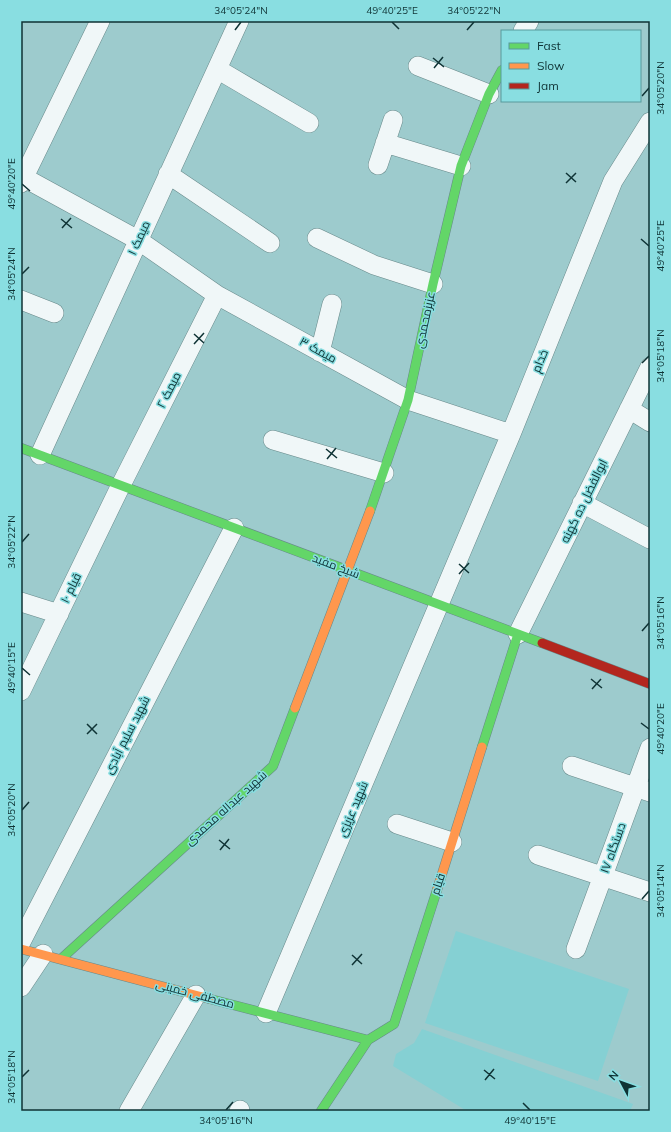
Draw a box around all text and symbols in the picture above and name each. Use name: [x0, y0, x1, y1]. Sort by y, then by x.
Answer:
text: 34°05'24"N: [214, 4, 268, 17]
text: 49°40'25"E: [366, 4, 418, 17]
text: 34°05'22"N: [447, 4, 501, 17]
legend: [501, 30, 641, 102]
text: Fast: [537, 38, 561, 53]
text: Slow: [537, 58, 565, 73]
text: 34°05'20"N: [654, 61, 667, 115]
text: Jam: [537, 78, 559, 93]
text: 49°40'20"E: [5, 158, 18, 210]
street label: میمک ۱: [124, 218, 153, 257]
text: 49°40'25"E: [654, 220, 667, 272]
text: 34°05'24"N: [5, 247, 18, 301]
street label: عزیزمحمدی: [411, 290, 438, 350]
text: 34°05'18"N: [654, 329, 667, 383]
street label: میمک ۳: [297, 333, 340, 366]
street label: خدام: [528, 347, 552, 375]
street label: میمک ۲: [153, 369, 184, 410]
street label: ابوالفضل ده کهنه: [557, 457, 610, 545]
text: 34°05'22"N: [5, 515, 18, 569]
street label: شیخ مفید: [310, 550, 362, 582]
street label: قیام ۱۰: [57, 570, 85, 606]
text: 34°05'16"N: [654, 596, 667, 650]
text: 49°40'15"E: [5, 642, 18, 694]
street label: شهید سلیم آبادی: [100, 693, 154, 777]
text: 49°40'20"E: [654, 703, 667, 755]
street label: شهید عبداله محمدی: [182, 767, 270, 848]
street label: شهید عزیزی: [334, 779, 371, 839]
text: 34°05'20"N: [5, 783, 18, 837]
street label: ۱۷ دستگاه: [596, 820, 629, 875]
text: 34°05'14"N: [654, 864, 667, 918]
street label: قیام: [427, 871, 449, 897]
street label: مصطفی خمینی: [154, 976, 236, 1011]
text: 34°05'18"N: [5, 1050, 18, 1104]
north arrow: [601, 1062, 641, 1102]
text: N: [605, 1068, 621, 1083]
text: 34°05'16"N: [199, 1114, 253, 1127]
text: 49°40'15"E: [504, 1114, 556, 1127]

